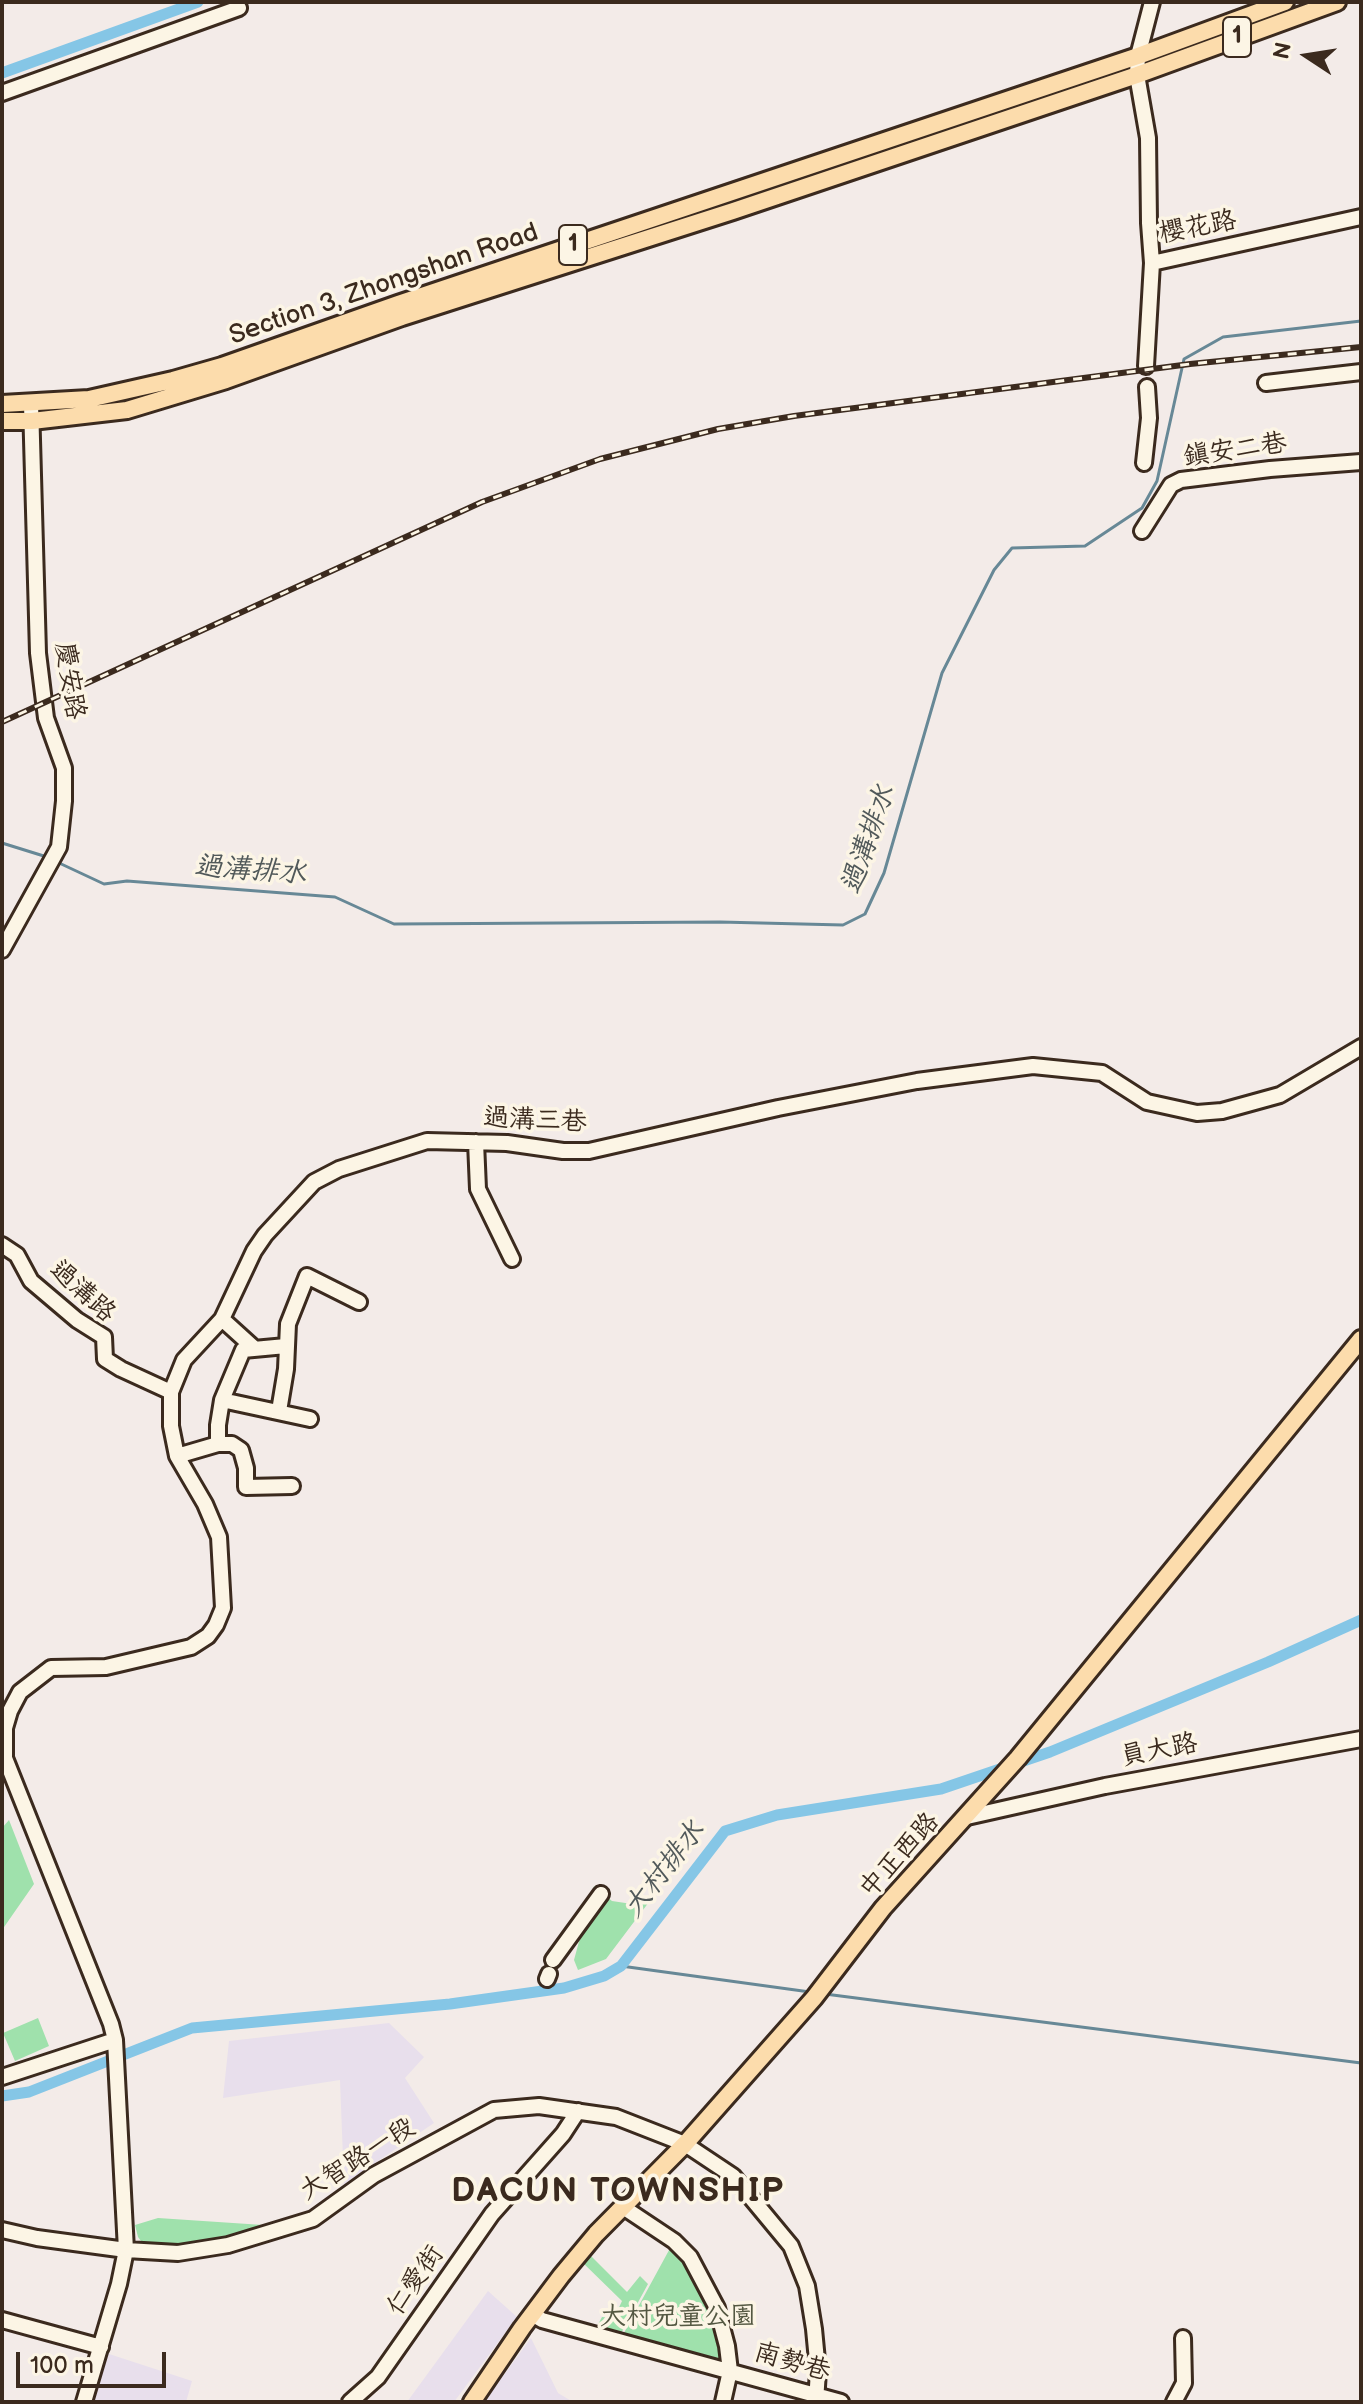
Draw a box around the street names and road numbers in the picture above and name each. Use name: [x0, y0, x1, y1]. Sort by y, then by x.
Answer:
road number: 1: [1223, 17, 1251, 57]
street label: 櫻花路: [1157, 205, 1239, 251]
street label: Section 3, Zhongshan Road: [226, 217, 542, 353]
road number: 1: [559, 225, 587, 265]
street label: 鎮安二巷: [1181, 428, 1289, 474]
street label: 慶安路: [47, 640, 91, 722]
street label: 過溝三巷: [482, 1103, 588, 1139]
street label: 過溝路: [43, 1254, 121, 1330]
street label: 員大路: [1118, 1728, 1200, 1774]
street label: 中正西路: [854, 1807, 946, 1905]
street label: 大智路一段: [295, 2112, 421, 2208]
street label: 仁愛街: [381, 2240, 451, 2322]
street label: 南勢巷: [750, 2337, 834, 2389]

